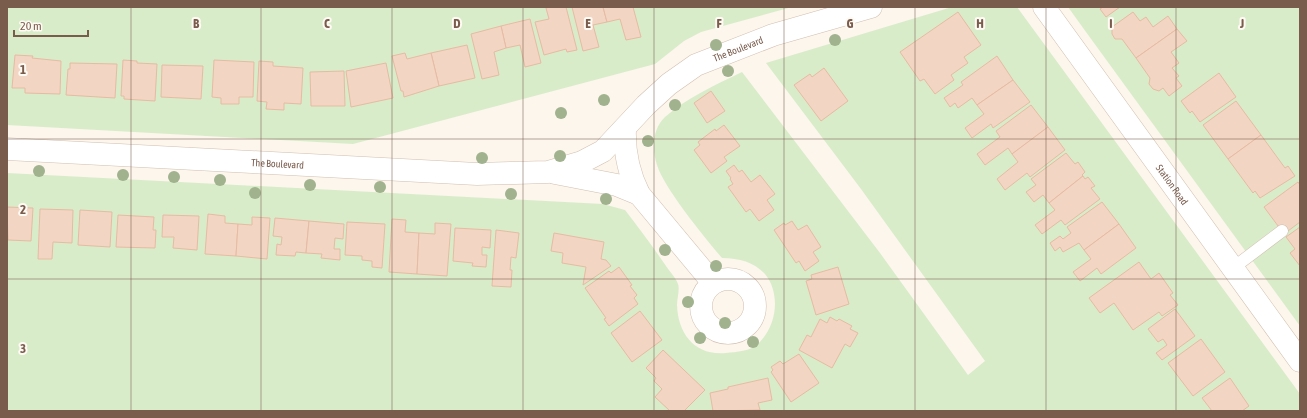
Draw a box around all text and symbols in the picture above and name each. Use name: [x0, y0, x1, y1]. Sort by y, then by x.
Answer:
scale bar: [14, 12, 88, 38]
text: B: [193, 16, 200, 31]
text: C: [324, 16, 330, 31]
text: D: [453, 16, 461, 31]
text: E: [585, 16, 591, 31]
text: F: [716, 16, 722, 31]
text: G: [847, 16, 854, 31]
text: H: [976, 16, 984, 31]
text: I: [1109, 16, 1113, 31]
text: J: [1239, 16, 1244, 31]
text: 20 m: [20, 19, 42, 33]
street label: The Boulevard: [711, 34, 765, 63]
text: 1: [20, 62, 26, 77]
street label: The Boulevard: [251, 157, 304, 170]
street label: Station Road: [1154, 162, 1191, 207]
text: 2: [20, 202, 26, 217]
text: 3: [20, 341, 26, 356]

